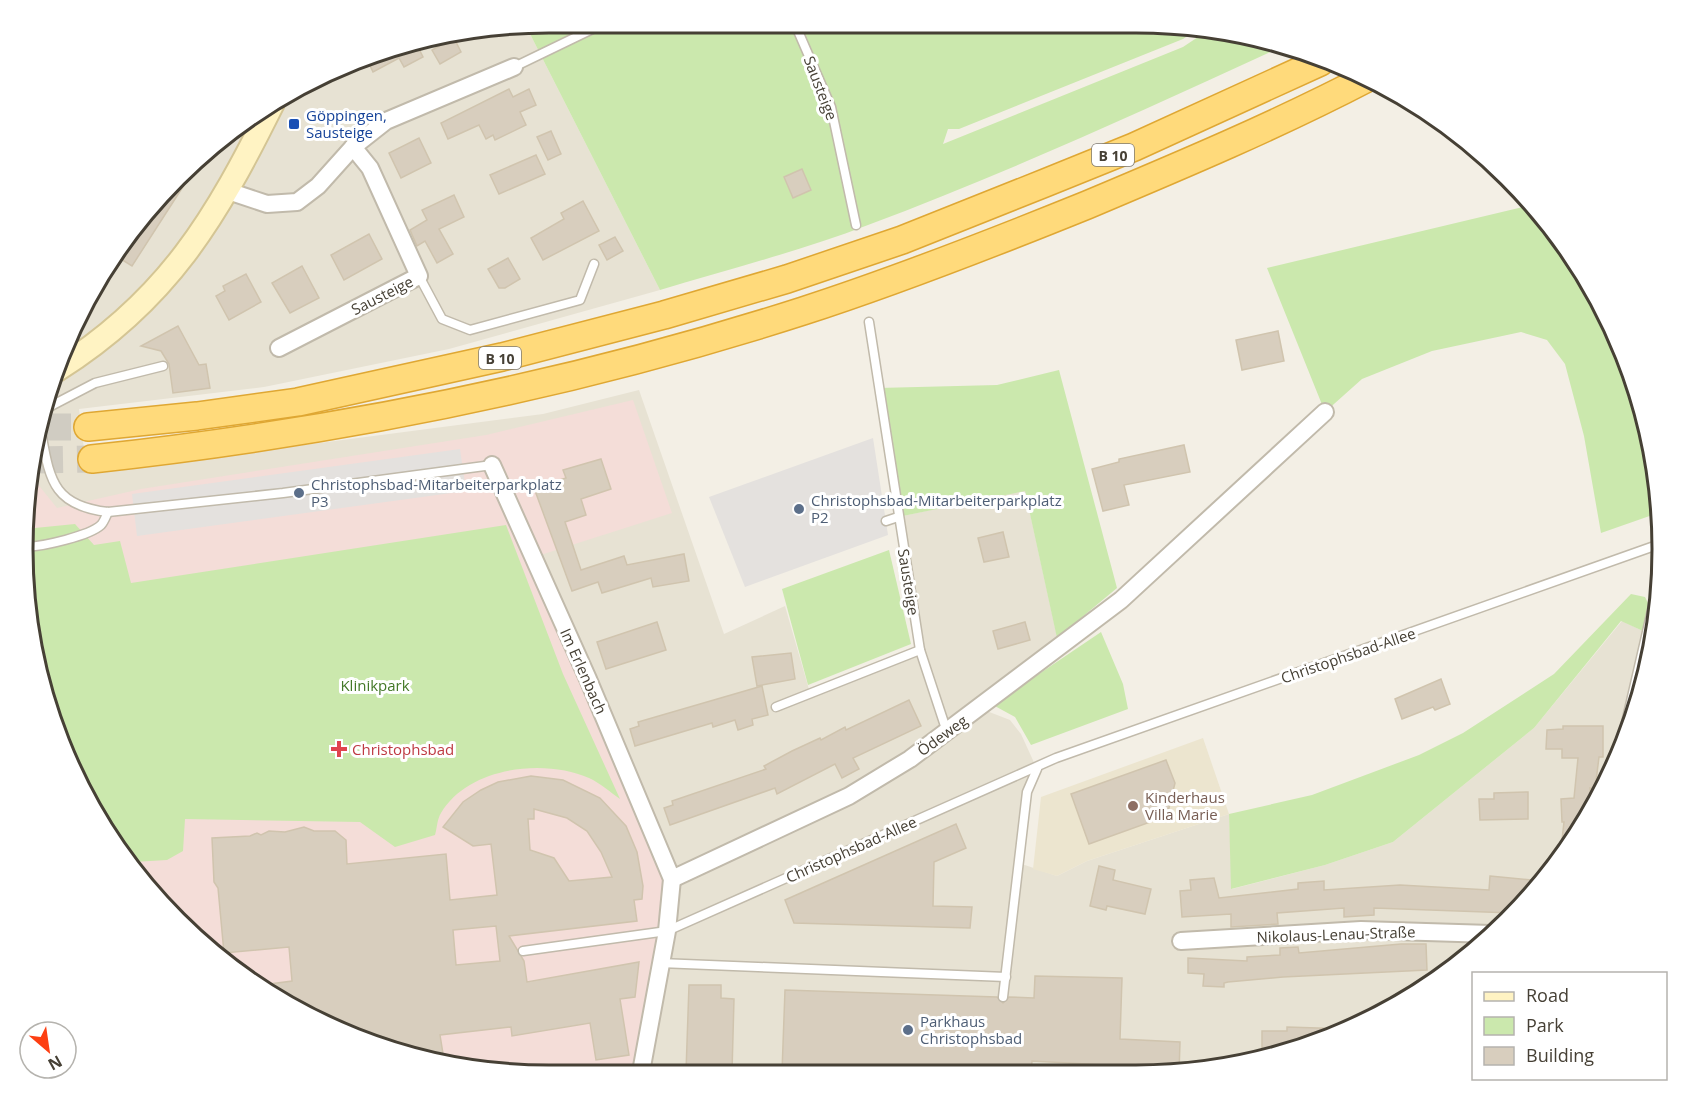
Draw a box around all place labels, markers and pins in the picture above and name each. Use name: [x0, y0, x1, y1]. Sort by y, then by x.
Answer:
place label: Göppingen, Sausteige: [306, 105, 387, 142]
marker: Göppingen, Sausteige: [287, 117, 301, 131]
place label: Christophsbad-Mitarbeiterparkplatz P3: [311, 474, 562, 511]
marker: Christophsbad-Mitarbeiterparkplatz P3: [292, 486, 306, 500]
place label: Christophsbad-Mitarbeiterparkplatz P2: [811, 490, 1062, 527]
marker: Christophsbad-Mitarbeiterparkplatz P2: [792, 502, 806, 516]
place label: Christophsbad: [352, 739, 454, 759]
marker: Christophsbad: [330, 740, 348, 758]
place label: Kinderhaus Villa Marie: [1145, 787, 1225, 824]
marker: Kinderhaus Villa Marie: [1126, 799, 1140, 813]
place label: Parkhaus Christophsbad: [920, 1011, 1022, 1048]
marker: Parkhaus Christophsbad: [901, 1023, 915, 1037]

